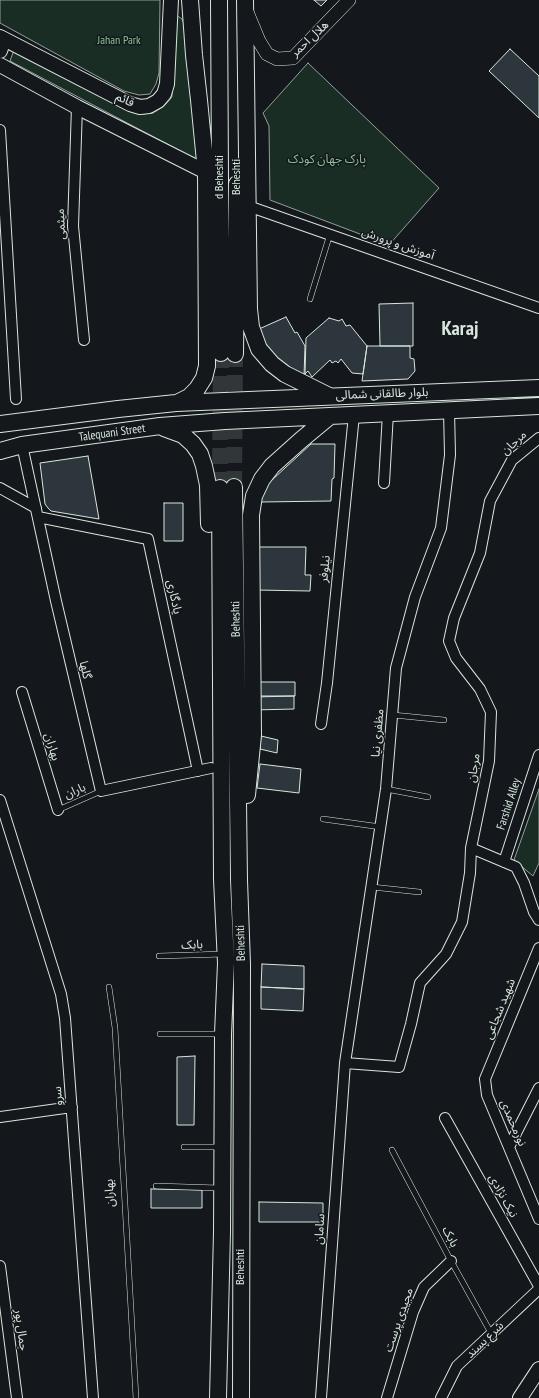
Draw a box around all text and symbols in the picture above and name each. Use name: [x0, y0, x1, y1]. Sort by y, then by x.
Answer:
street label: هلال احمر: [288, 18, 332, 60]
park label: Jahan Park: [97, 34, 141, 48]
street label: قائم: [113, 90, 137, 110]
park label: پارک جهان کودک: [288, 153, 366, 167]
street label: d Beheshti: [213, 155, 227, 199]
street label: Beheshti: [230, 159, 244, 195]
street label: میثمی: [53, 208, 69, 240]
street label: آموزش و پرورش: [360, 225, 436, 263]
district label: Karaj: [442, 317, 478, 341]
street label: بلوار طالقانی شمالی: [335, 385, 429, 403]
street label: Talequani Street: [78, 421, 146, 445]
street label: مرجان: [498, 428, 530, 458]
street label: نیلوفر: [316, 555, 334, 583]
street label: یادگاری: [163, 579, 185, 615]
street label: Beheshti: [228, 601, 244, 637]
street label: گلها: [76, 660, 94, 680]
street label: مظفری نیا: [369, 708, 387, 758]
street label: بهاران: [41, 732, 63, 762]
street label: مرجان: [465, 752, 483, 784]
street label: Farshid Alley: [494, 776, 524, 832]
street label: باران: [62, 780, 88, 802]
street label: Beheshti: [233, 925, 249, 961]
street label: بابک: [181, 938, 203, 952]
street label: شهید شجاعی: [481, 976, 519, 1042]
street label: سرو: [50, 1086, 66, 1106]
street label: نورمحمدی: [497, 1098, 529, 1148]
street label: نیک نژادی: [485, 1172, 521, 1220]
street label: بهاران: [102, 1179, 118, 1207]
street label: سامان: [312, 1213, 328, 1245]
street label: بابک: [439, 1224, 461, 1250]
street label: Beheshti: [234, 1249, 248, 1285]
street label: مجیدی پرست: [381, 1286, 417, 1354]
street label: جمال پور: [11, 1308, 31, 1352]
street label: شرع پسند: [463, 1318, 507, 1362]

